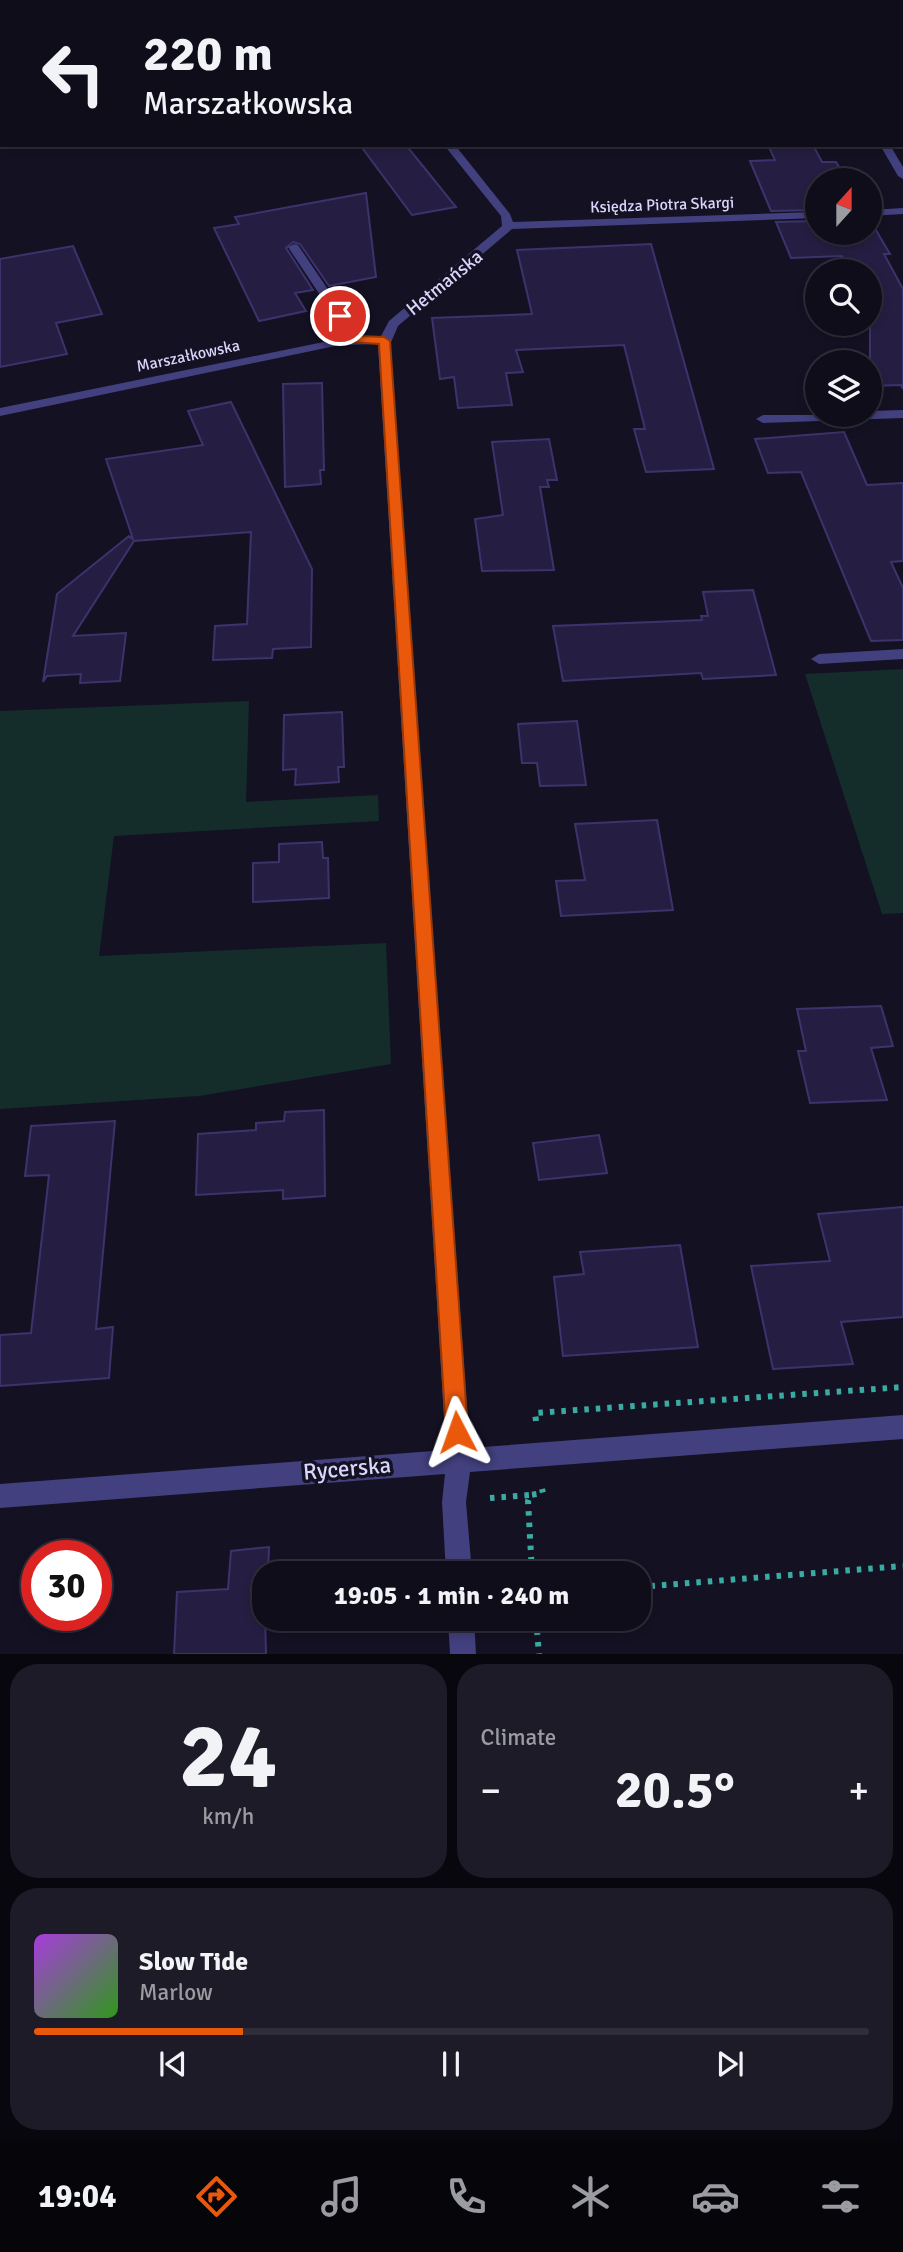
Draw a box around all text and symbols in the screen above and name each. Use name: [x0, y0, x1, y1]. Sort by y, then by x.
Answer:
text: 220 m: [143, 24, 273, 84]
icon: left: [28, 28, 119, 119]
text: Marszałkowska: [143, 84, 353, 123]
north arrow: [805, 168, 882, 245]
map controls: [805, 168, 882, 427]
street label: Księdza Piotra Skargi: [590, 192, 734, 218]
street label: Hetmańska: [401, 245, 488, 321]
button: search: [805, 259, 882, 336]
pin: [310, 286, 370, 346]
icon: arrive: [321, 297, 359, 335]
street label: Marszałkowska: [135, 335, 242, 377]
button: layers: [805, 350, 882, 427]
position arrow: [420, 1395, 494, 1469]
street label: Rycerska: [302, 1450, 392, 1487]
speed limit sign: 30: [21, 1540, 112, 1631]
text: 19:05 · 1 min · 240 m: [334, 1580, 569, 1612]
text: 24: [179, 1700, 277, 1813]
text: Climate: [481, 1723, 556, 1752]
text: 20.5°: [615, 1758, 735, 1822]
text: −: [481, 1767, 501, 1814]
text: +: [848, 1767, 869, 1814]
text: km/h: [202, 1802, 254, 1831]
text: Slow Tide: [139, 1946, 248, 1978]
text: Marlow: [139, 1978, 213, 2007]
icon: previous: [154, 2045, 192, 2083]
icon: pause: [432, 2045, 470, 2083]
icon: next: [711, 2045, 749, 2083]
icon: directions: [192, 2172, 241, 2221]
icon: music: [317, 2172, 366, 2221]
icon: phone: [442, 2172, 491, 2221]
icon: climate: [566, 2172, 615, 2221]
icon: car: [691, 2172, 740, 2221]
icon: filters: [816, 2172, 865, 2221]
text: 19:04: [38, 2177, 116, 2216]

